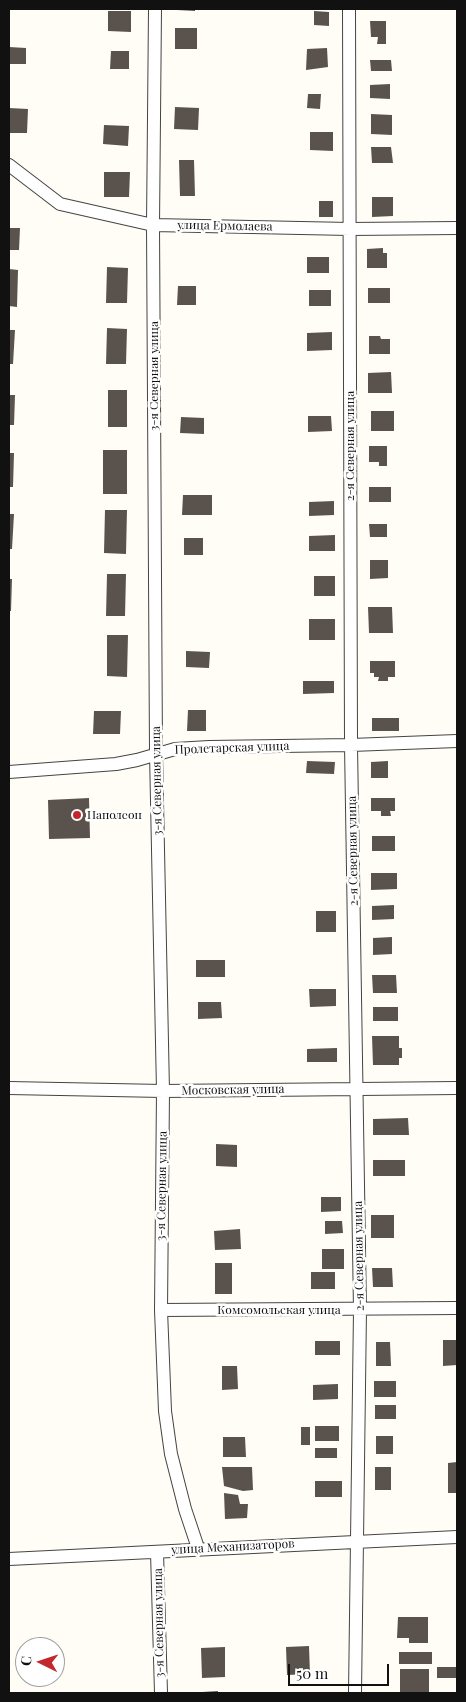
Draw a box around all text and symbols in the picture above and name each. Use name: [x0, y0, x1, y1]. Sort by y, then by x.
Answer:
street label: улица Ермолаева: [177, 218, 273, 234]
street label: 3-я Северная улица: [147, 321, 161, 431]
street label: 2-я Северная улица: [343, 391, 357, 501]
street label: 3-я Северная улица: [149, 726, 165, 836]
street label: Пролетарская улица: [174, 739, 290, 757]
street label: 2-я Северная улица: [345, 796, 361, 906]
place label: Наполеон: [87, 808, 142, 822]
marker: Наполеон: [71, 809, 83, 821]
street label: Московская улица: [181, 1082, 285, 1098]
street label: 3-я Северная улица: [154, 1131, 170, 1241]
street label: 2-я Северная улица: [351, 1201, 367, 1311]
street label: Комсомольская улица: [217, 1303, 341, 1317]
street label: улица Механизаторов: [171, 1537, 295, 1557]
street label: 3-я Северная улица: [151, 1568, 167, 1678]
north arrow: [15, 1637, 65, 1687]
scale bar: [291, 1654, 392, 1686]
text: С: [16, 1655, 35, 1667]
text: 50 m: [296, 1663, 328, 1683]

